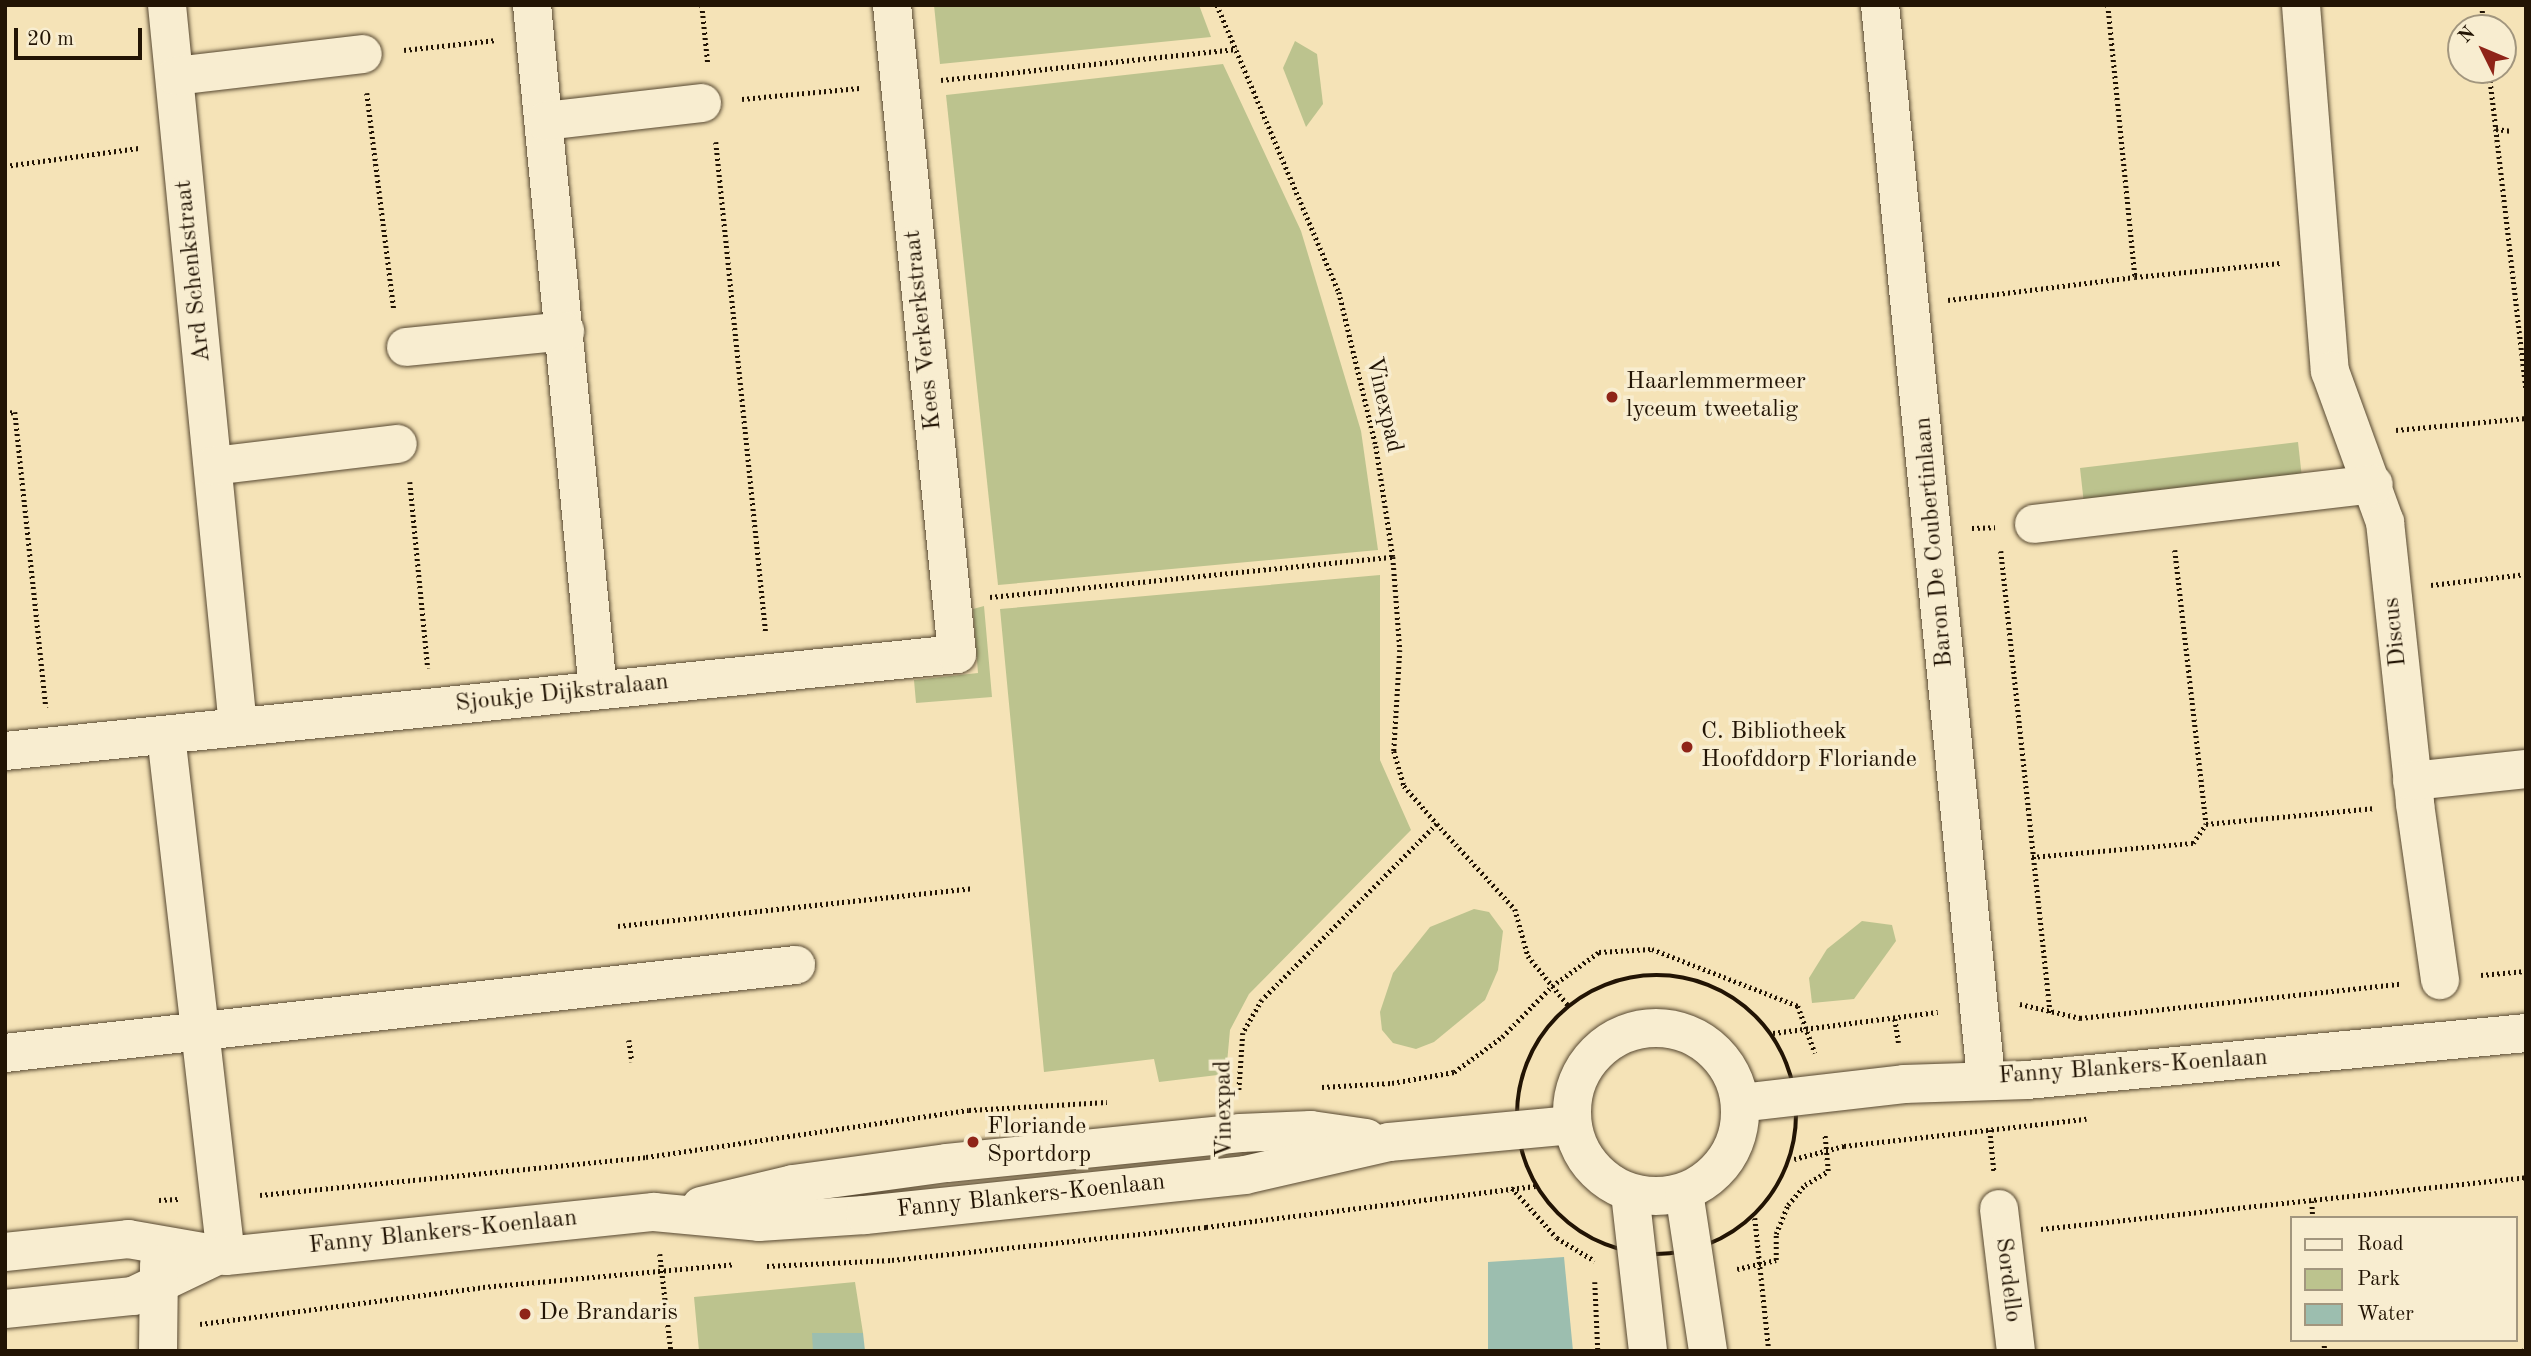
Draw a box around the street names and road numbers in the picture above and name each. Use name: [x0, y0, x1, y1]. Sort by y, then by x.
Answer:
street label: Ard Schenkstraat: [170, 178, 218, 364]
street label: Kees Verkerkstraat: [899, 229, 949, 431]
street label: Vinexpad: [1358, 354, 1408, 456]
street label: Baron De Coubertinlaan: [1910, 416, 1960, 668]
street label: Discus: [2378, 596, 2414, 668]
street label: Sjoukje Dijkstralaan: [454, 668, 670, 720]
street label: Fanny Blankers-Koenlaan: [1998, 1044, 2268, 1092]
street label: Vinexpad: [1210, 1060, 1240, 1158]
street label: Fanny Blankers-Koenlaan: [895, 1169, 1167, 1225]
street label: Fanny Blankers-Koenlaan: [307, 1205, 579, 1261]
street label: Sordello: [1988, 1236, 2026, 1324]

